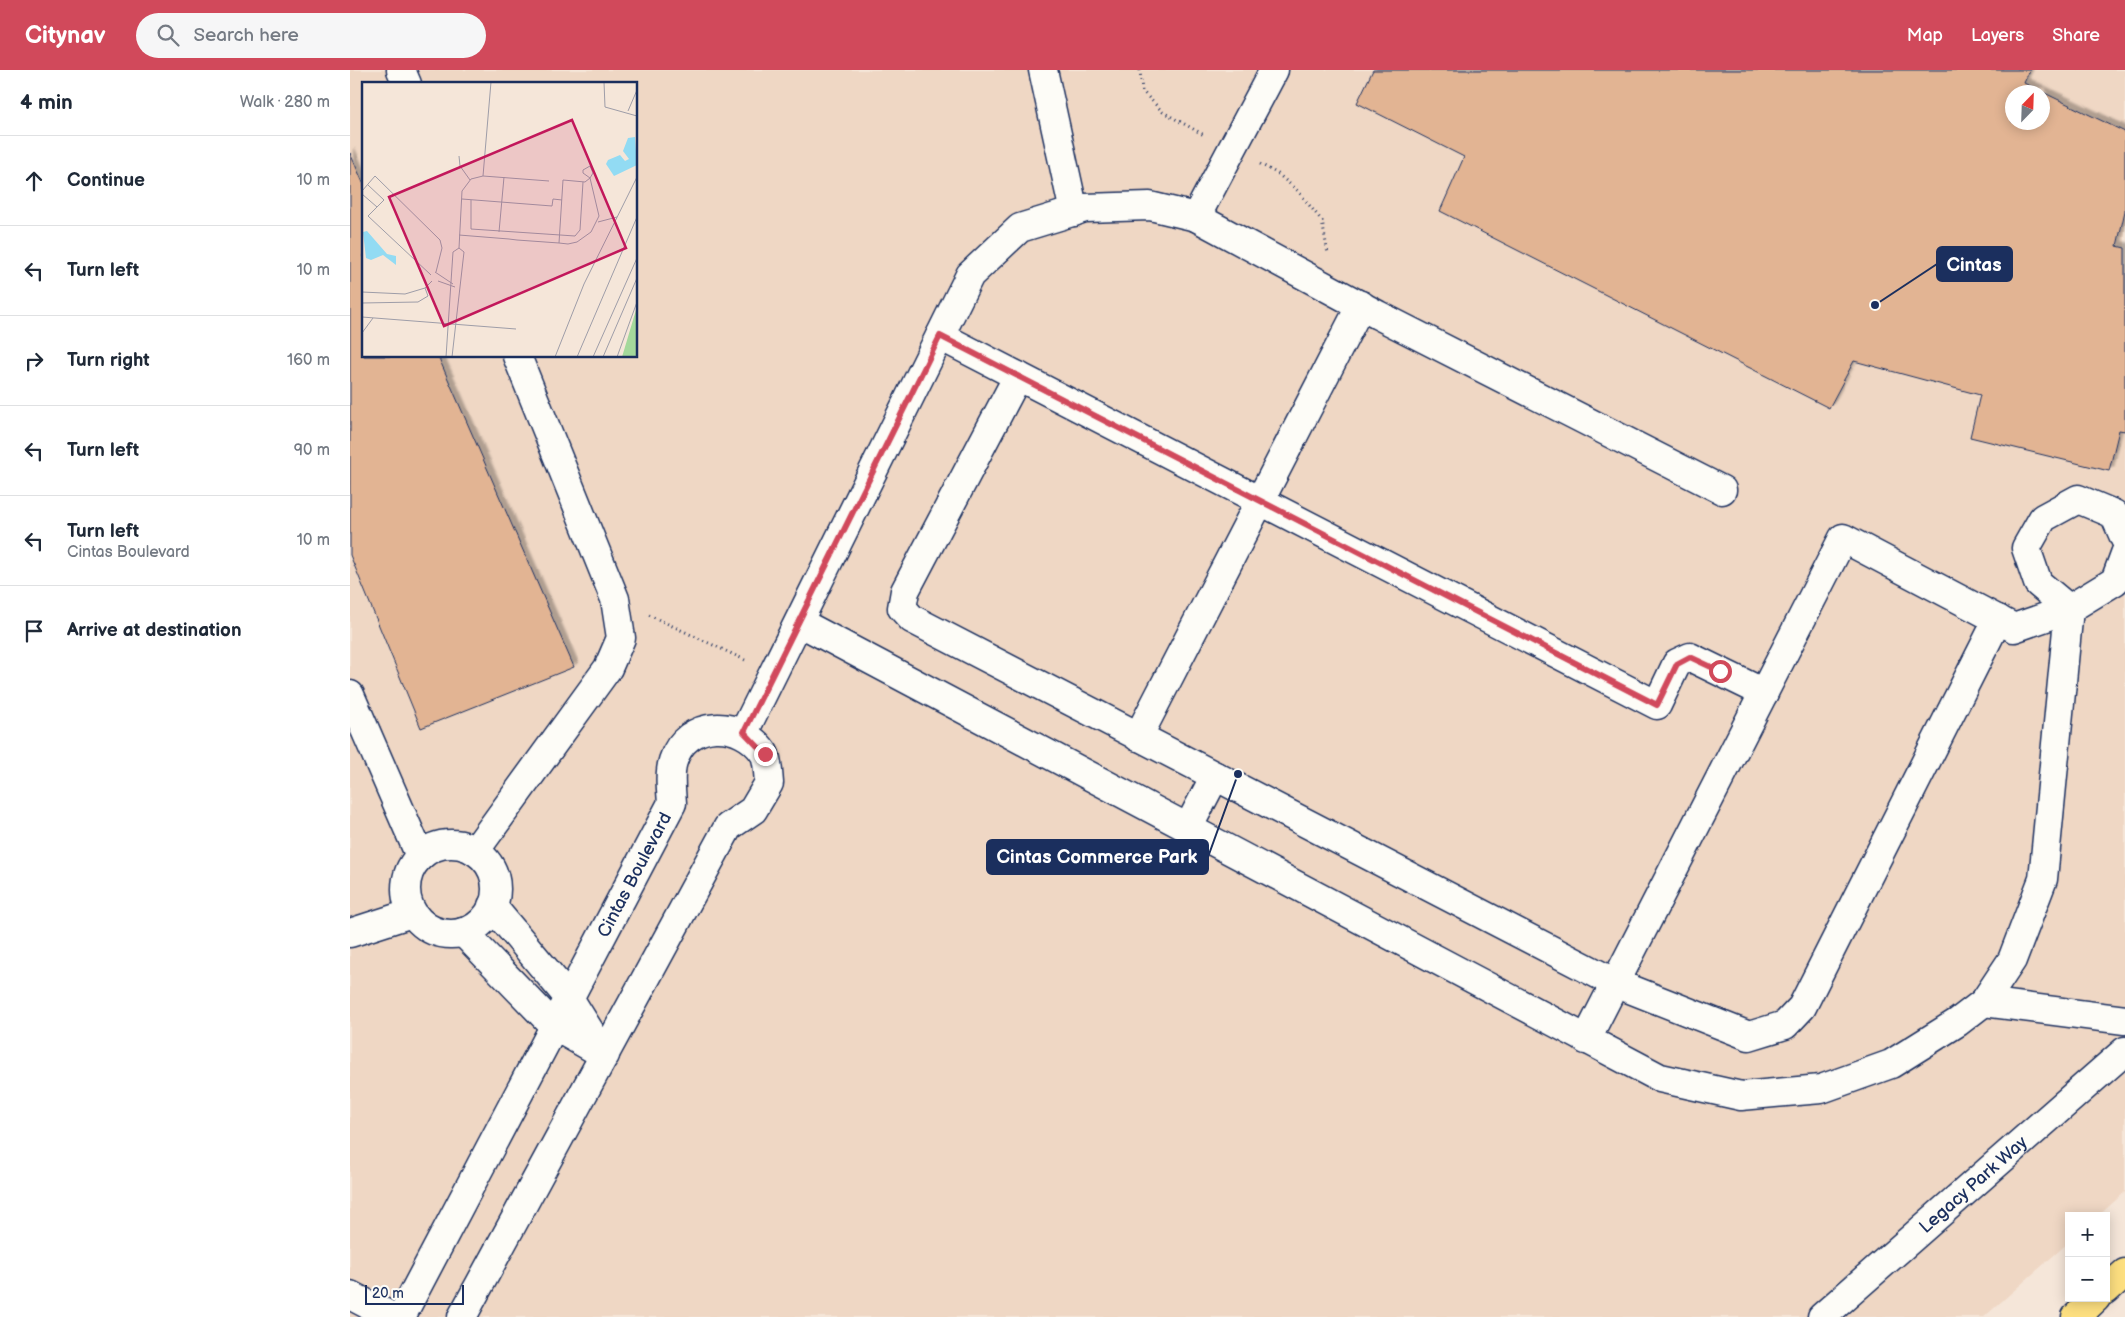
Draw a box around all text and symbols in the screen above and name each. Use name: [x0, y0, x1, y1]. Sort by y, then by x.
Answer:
search box: [136, 13, 486, 58]
text: Citynav: [25, 21, 106, 50]
icon: search: [154, 21, 182, 49]
text: Search here: [194, 24, 299, 47]
text: Map: [1907, 25, 1943, 46]
text: Layers: [1971, 25, 2024, 46]
text: Share: [2052, 25, 2100, 46]
inset map: [362, 82, 638, 358]
north arrow: [2005, 85, 2050, 130]
text: 4 min: [20, 90, 73, 115]
text: Walk · 280 m: [240, 93, 330, 112]
icon: ahead: [20, 167, 48, 195]
text: Continue: [67, 169, 145, 192]
text: 10 m: [297, 171, 330, 190]
callout: Cintas: [1937, 247, 2012, 281]
text: Cintas: [1946, 254, 2002, 277]
icon: left: [20, 257, 48, 285]
text: Turn left: [67, 259, 139, 282]
text: 10 m: [297, 261, 330, 280]
icon: right: [20, 347, 48, 375]
text: Turn right: [67, 349, 150, 372]
text: 160 m: [287, 351, 330, 370]
icon: left: [20, 437, 48, 465]
text: Turn left: [67, 439, 139, 462]
text: 90 m: [294, 441, 330, 460]
text: Turn left: [67, 520, 139, 543]
icon: left: [20, 527, 48, 555]
text: 10 m: [297, 531, 330, 550]
text: Cintas Boulevard: [67, 543, 190, 562]
icon: arrive: [20, 617, 48, 645]
text: Arrive at destination: [67, 619, 242, 642]
route start: [1709, 660, 1732, 683]
route end: [754, 743, 777, 766]
street label: Cintas Boulevard: [593, 809, 676, 941]
callout: Cintas Commerce Park: [987, 840, 1208, 874]
text: Cintas Commerce Park: [997, 846, 1197, 869]
street label: Legacy Park Way: [1915, 1131, 2032, 1238]
map controls: [2065, 1212, 2110, 1302]
button: +: [2065, 1212, 2110, 1257]
button: −: [2065, 1257, 2110, 1302]
scale bar: [365, 1282, 464, 1305]
text: 20 m: [372, 1285, 404, 1302]

